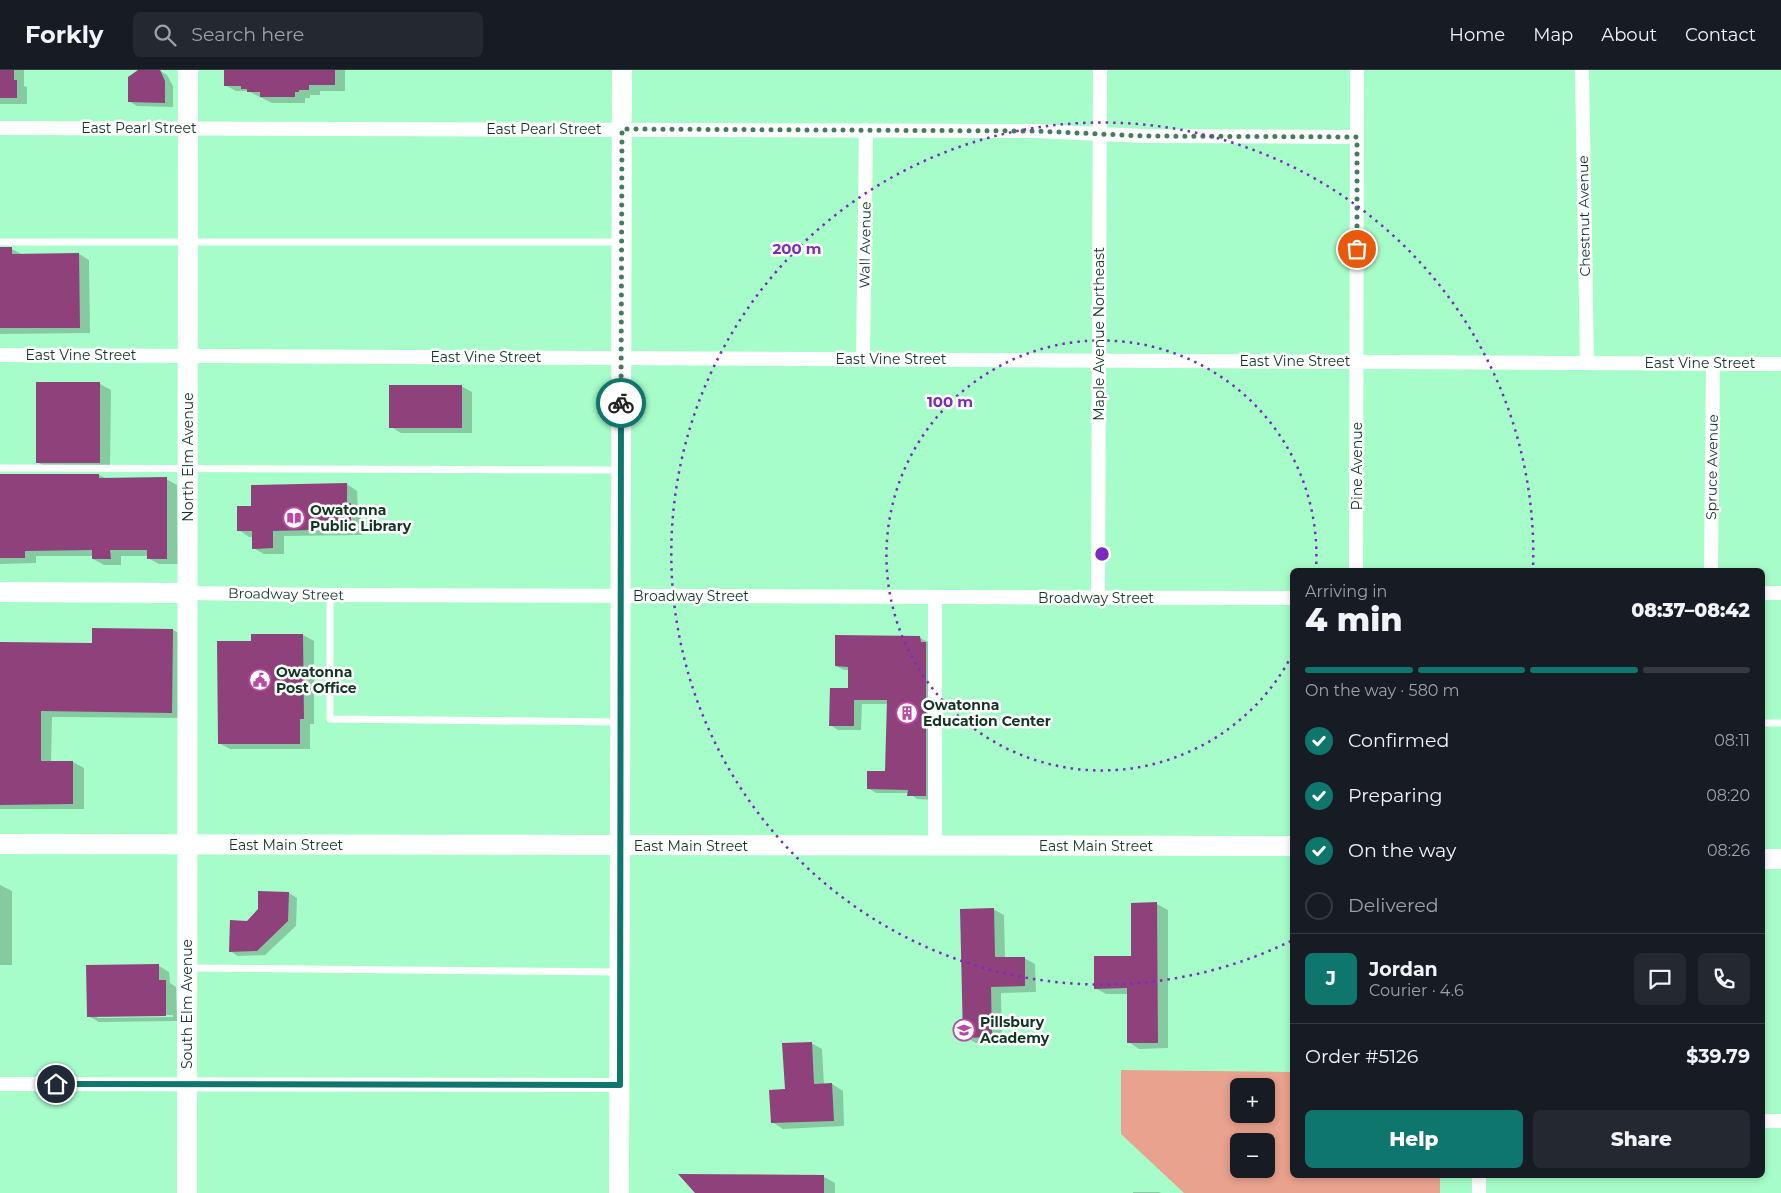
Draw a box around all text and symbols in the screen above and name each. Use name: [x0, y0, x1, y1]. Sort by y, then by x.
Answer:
search box: [133, 12, 483, 57]
text: Forkly: [25, 20, 103, 49]
icon: search: [151, 21, 179, 49]
text: Search here: [191, 23, 304, 46]
text: Home: [1449, 24, 1505, 46]
text: Map: [1533, 24, 1573, 46]
text: About: [1601, 24, 1657, 46]
text: Contact: [1685, 24, 1756, 46]
street label: East Pearl Street: [81, 119, 197, 137]
street label: East Pearl Street: [486, 120, 602, 138]
street label: Chestnut Avenue: [1574, 155, 1594, 277]
street label: Wall Avenue: [855, 201, 875, 289]
pin: [1336, 228, 1378, 270]
icon: bag: [1343, 235, 1371, 263]
text: 200 m: [772, 239, 822, 258]
street label: Maple Avenue Northeast: [1090, 247, 1108, 421]
street label: East Vine Street: [26, 346, 137, 364]
street label: East Vine Street: [431, 348, 542, 366]
street label: East Vine Street: [836, 350, 947, 368]
street label: East Vine Street: [1240, 352, 1351, 370]
street label: East Vine Street: [1645, 354, 1756, 372]
courier: [596, 378, 646, 428]
icon: bike: [607, 389, 635, 417]
street label: North Elm Avenue: [179, 392, 197, 522]
text: 100 m: [927, 392, 973, 411]
street label: Spruce Avenue: [1702, 414, 1722, 520]
street label: Pine Avenue: [1348, 422, 1366, 510]
place label: Owatonna Public Library: [310, 501, 412, 535]
library icon: Owatonna Public Library: [282, 506, 306, 530]
centre of rings: [1093, 545, 1111, 563]
text: Arriving in: [1305, 582, 1387, 601]
street label: Broadway Street: [228, 584, 345, 604]
street label: Broadway Street: [633, 587, 749, 605]
street label: Broadway Street: [1038, 589, 1154, 607]
text: 08:37–08:42: [1631, 599, 1750, 622]
text: 4 min: [1305, 600, 1402, 639]
place label: Owatonna Post Office: [276, 663, 357, 697]
public building icon: Owatonna Post Office: [248, 668, 272, 692]
text: On the way · 580 m: [1305, 681, 1460, 700]
place label: Owatonna Education Center: [923, 696, 1051, 730]
building icon: Owatonna Education Center: [895, 701, 919, 725]
icon: check: [1305, 727, 1333, 755]
text: Confirmed: [1348, 729, 1449, 752]
text: 08:11: [1714, 731, 1750, 750]
icon: check: [1305, 782, 1333, 810]
text: Preparing: [1348, 784, 1443, 807]
text: 08:20: [1706, 786, 1750, 805]
street label: East Main Street: [229, 836, 344, 854]
street label: East Main Street: [634, 837, 749, 855]
street label: East Main Street: [1039, 837, 1154, 855]
icon: check: [1305, 837, 1333, 865]
text: On the way: [1348, 839, 1456, 862]
text: 08:26: [1707, 841, 1750, 860]
text: Delivered: [1348, 894, 1439, 917]
street label: South Elm Avenue: [178, 939, 196, 1069]
button: chat: [1634, 953, 1686, 1005]
button: phone: [1698, 953, 1750, 1005]
text: Jordan: [1369, 958, 1438, 981]
text: J: [1326, 967, 1336, 990]
text: Courier · 4.6: [1369, 981, 1464, 1000]
place label: Pillsbury Academy: [979, 1013, 1050, 1047]
school or university icon: Pillsbury Academy: [952, 1018, 976, 1042]
text: Order #5126: [1305, 1045, 1418, 1068]
text: $39.79: [1686, 1045, 1750, 1068]
pin: [35, 1063, 77, 1105]
icon: home: [42, 1070, 70, 1098]
map controls: [1230, 1078, 1275, 1178]
button: +: [1230, 1078, 1275, 1123]
button: Help: [1305, 1110, 1523, 1168]
button: Share: [1533, 1110, 1750, 1168]
button: −: [1230, 1133, 1275, 1178]

